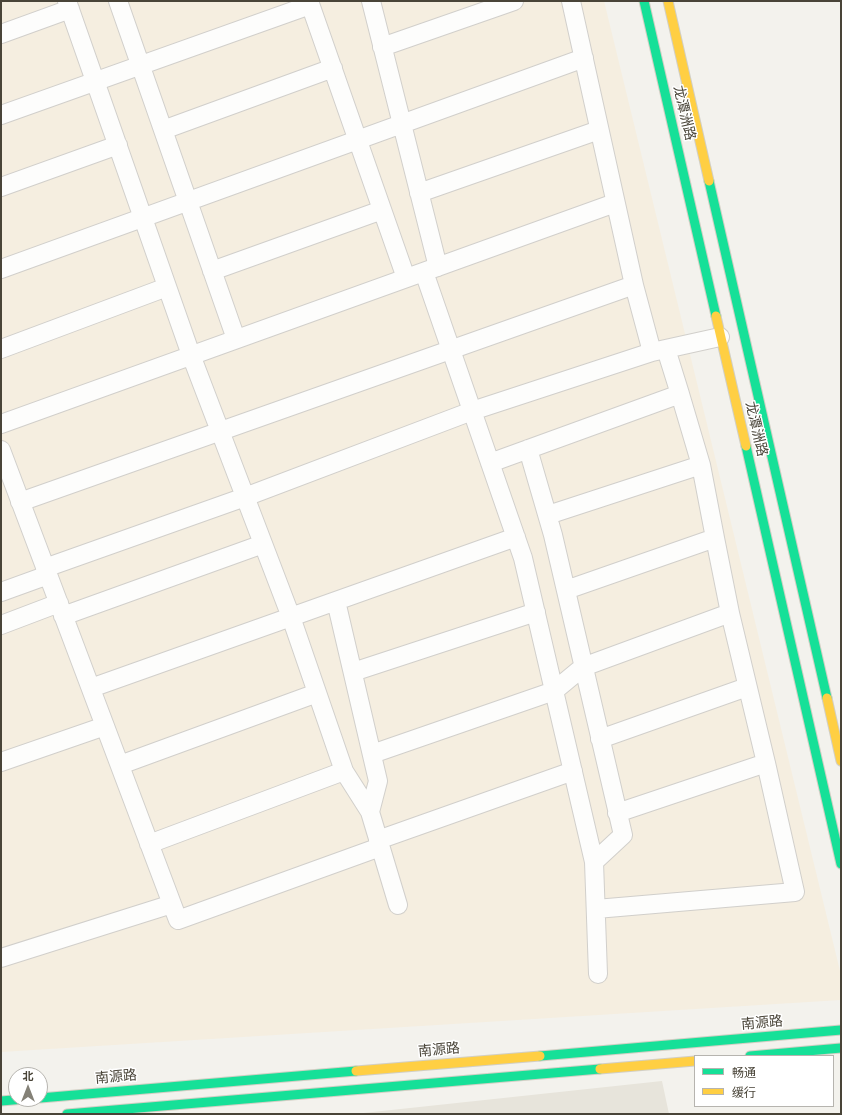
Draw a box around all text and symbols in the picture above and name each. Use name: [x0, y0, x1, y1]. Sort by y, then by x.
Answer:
street label: 龙潭洲路: [670, 84, 698, 142]
street label: 龙潭洲路: [742, 400, 770, 458]
street label: 南源路: [740, 1013, 784, 1033]
street label: 南源路: [417, 1040, 461, 1060]
legend: [694, 1055, 834, 1107]
text: 畅通: [732, 1065, 756, 1080]
north arrow: [8, 1067, 48, 1107]
street label: 南源路: [94, 1067, 138, 1087]
text: 北: [23, 1069, 34, 1083]
text: 缓行: [732, 1085, 756, 1100]

